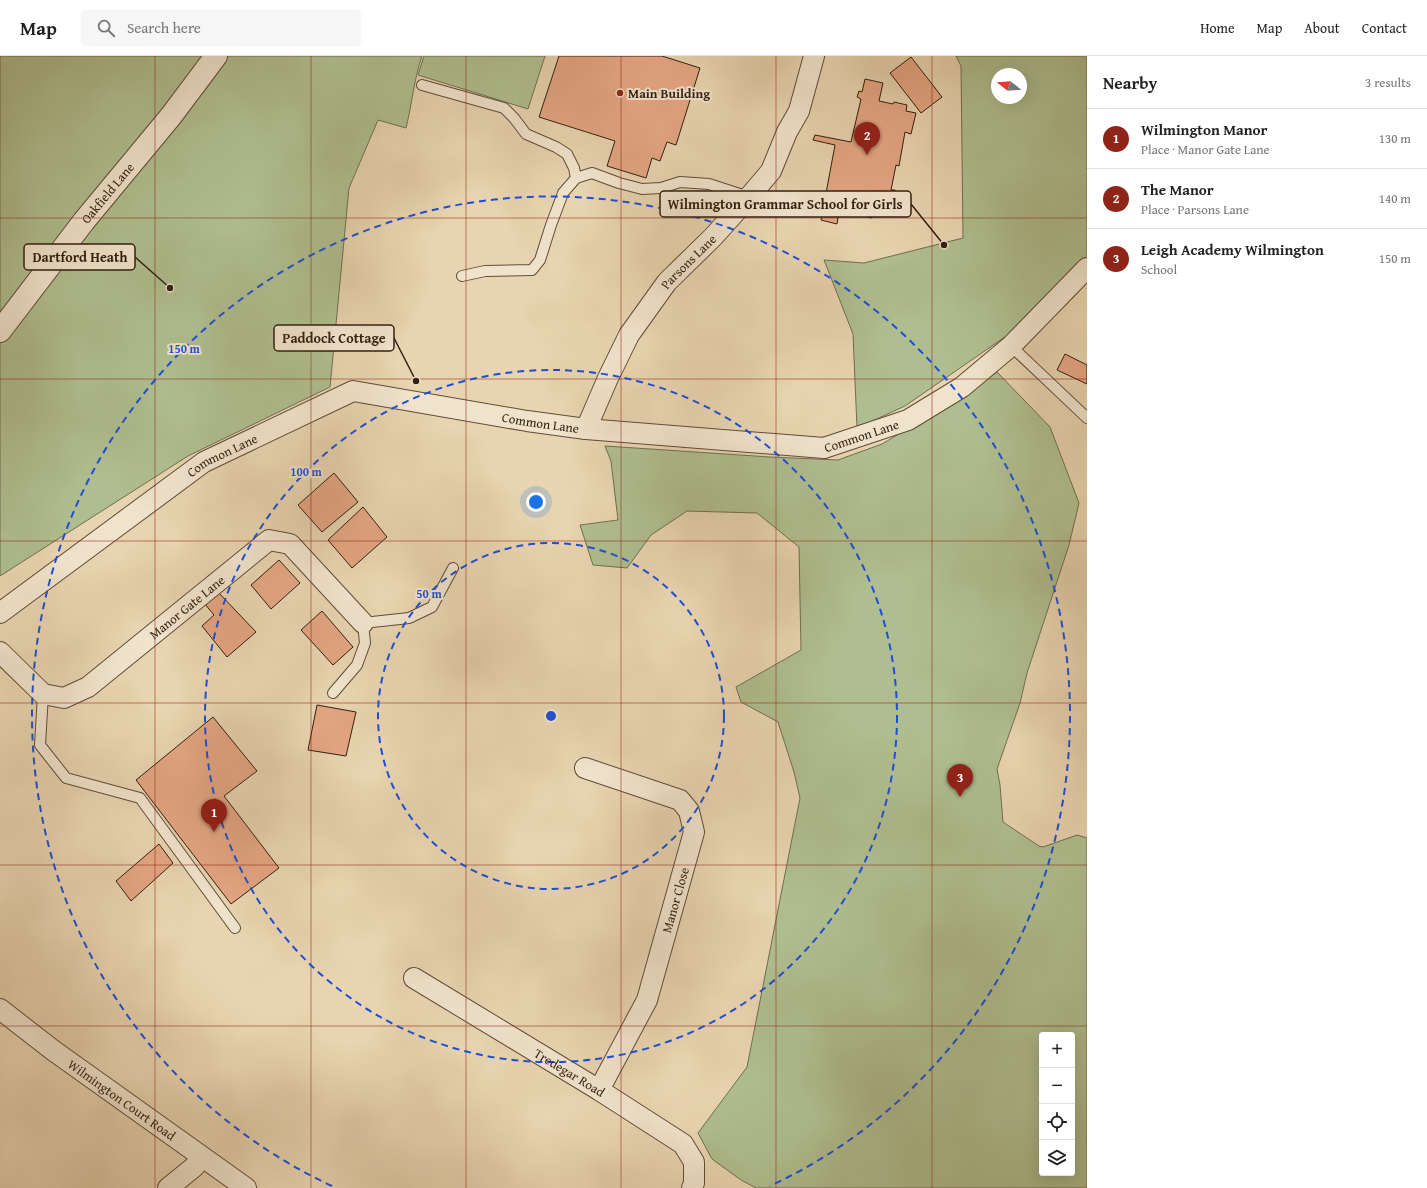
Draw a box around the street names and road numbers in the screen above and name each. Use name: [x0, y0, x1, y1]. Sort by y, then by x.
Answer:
street label: Oakfield Lane: [77, 159, 139, 228]
street label: Parsons Lane: [656, 230, 721, 293]
street label: Common Lane: [500, 408, 580, 438]
street label: Common Lane: [822, 415, 901, 457]
street label: Common Lane: [183, 429, 261, 482]
street label: Manor Gate Lane: [145, 571, 229, 644]
street label: Manor Close: [657, 865, 694, 935]
street label: Tredegar Road: [530, 1044, 609, 1101]
street label: Wilmington Court Road: [64, 1055, 180, 1145]

